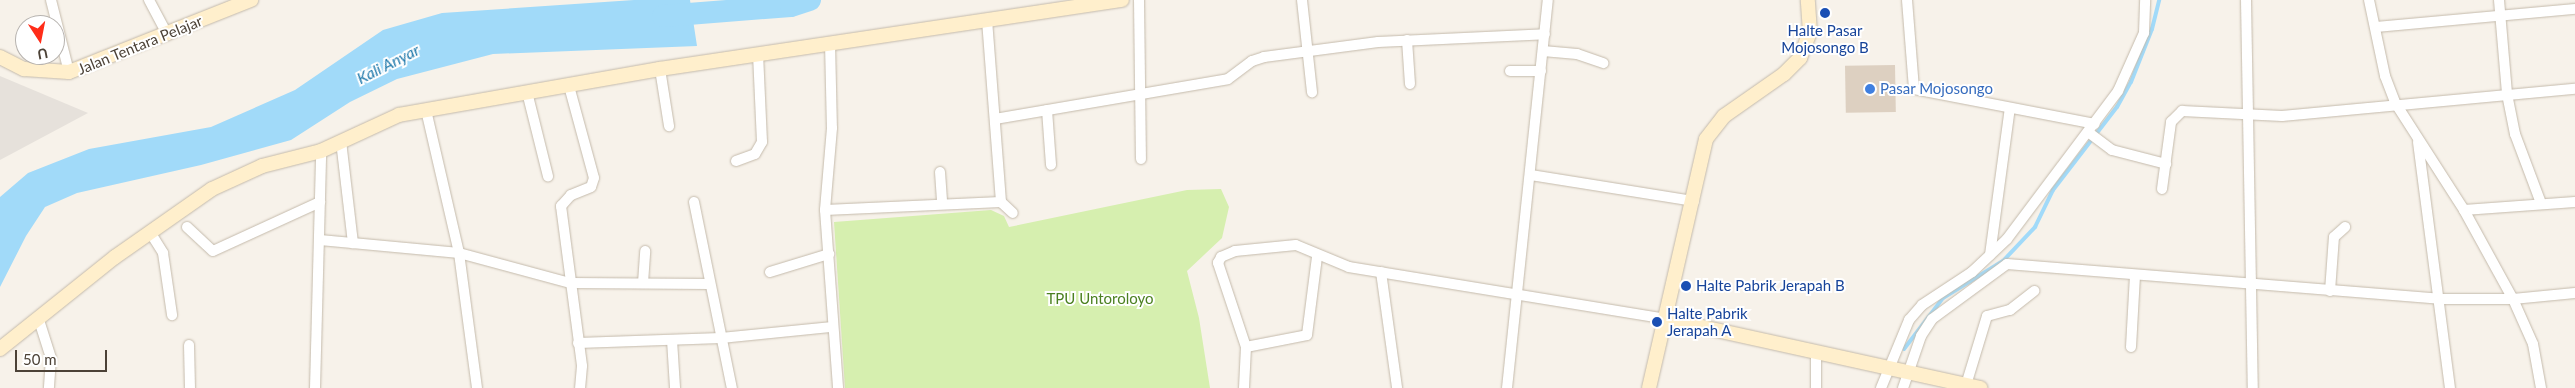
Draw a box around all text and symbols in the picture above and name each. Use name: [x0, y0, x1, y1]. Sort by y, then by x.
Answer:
marker: Halte Pasar Mojosongo B: [1819, 7, 1831, 19]
street label: Jalan Tentara Pelajar: [75, 12, 205, 78]
north arrow: [15, 15, 65, 65]
place label: Halte Pasar Mojosongo B: [1781, 21, 1869, 56]
water label: Kali Anyar: [353, 40, 423, 88]
text: U: [36, 45, 49, 64]
place label: Pasar Mojosongo: [1880, 80, 1993, 98]
marker: Pasar Mojosongo: [1864, 83, 1876, 95]
place label: Halte Pabrik Jerapah B: [1696, 277, 1845, 295]
marker: Halte Pabrik Jerapah B: [1680, 280, 1692, 292]
park label: TPU Untoroloyo: [1046, 290, 1154, 308]
place label: Halte Pabrik Jerapah A: [1667, 304, 1748, 339]
marker: Halte Pabrik Jerapah A: [1651, 316, 1663, 328]
scale bar: [18, 340, 110, 372]
text: 50 m: [23, 350, 57, 368]

